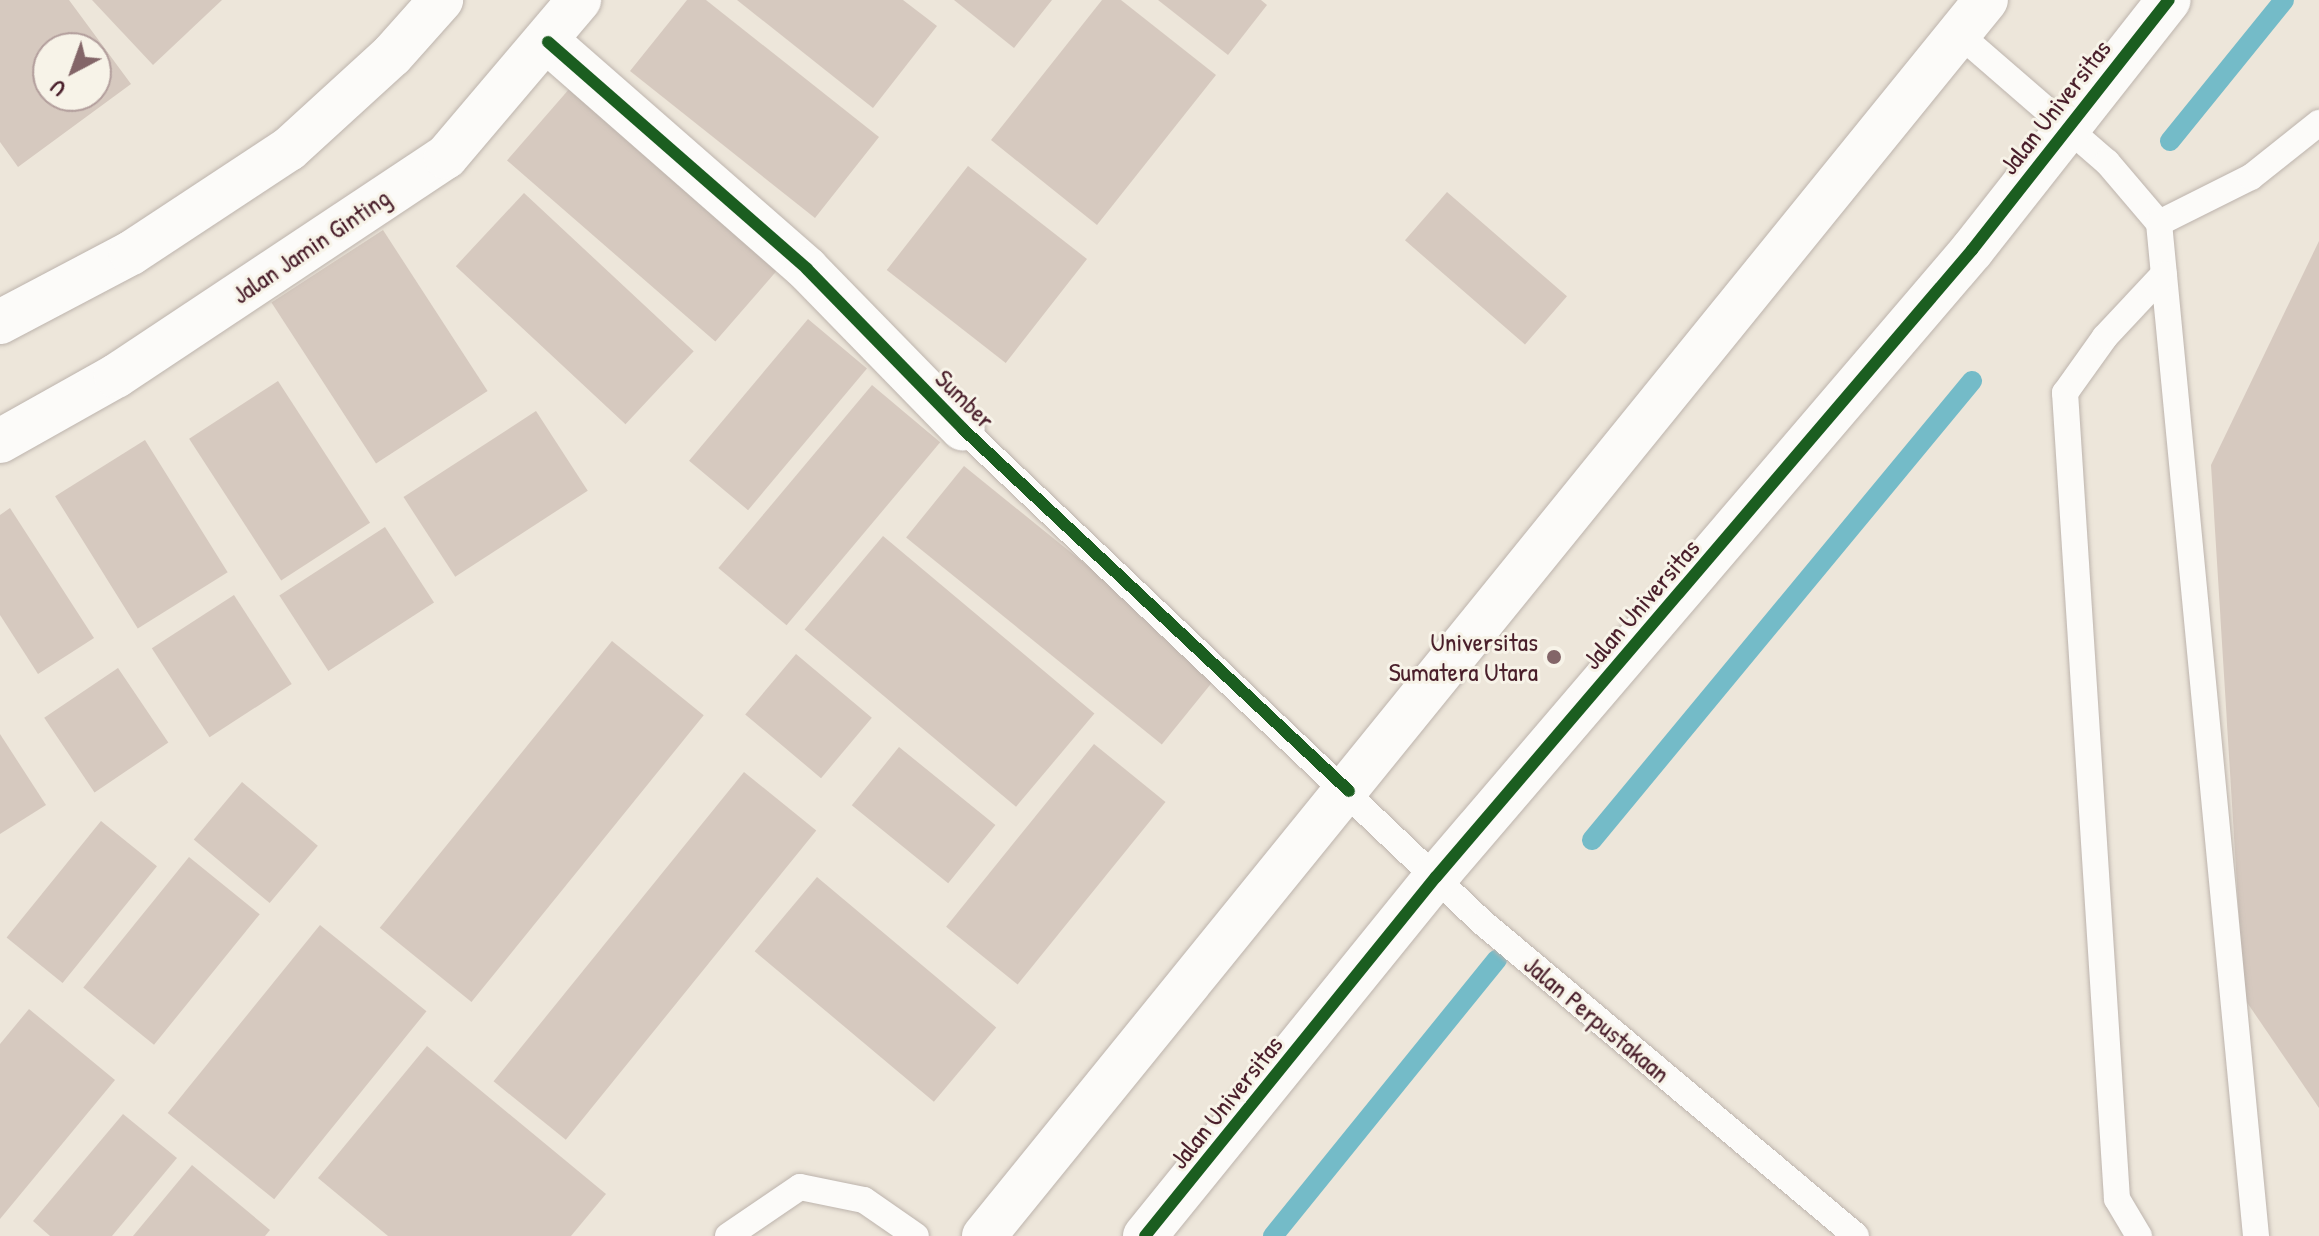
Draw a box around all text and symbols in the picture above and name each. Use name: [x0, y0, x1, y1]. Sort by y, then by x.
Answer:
north arrow: [32, 32, 112, 112]
street label: Jalan Universitas: [1993, 33, 2117, 181]
text: U: [43, 73, 72, 104]
street label: Jalan Jamin Ginting: [226, 182, 396, 310]
street label: Sumber: [929, 363, 1001, 435]
street label: Jalan Universitas: [1576, 533, 1706, 675]
place label: Universitas Sumatera Utara: [1389, 626, 1538, 688]
marker: Universitas Sumatera Utara: [1545, 648, 1563, 666]
street label: Jalan Perpustakaan: [1518, 949, 1676, 1089]
street label: Jalan Universitas: [1163, 1029, 1289, 1175]

